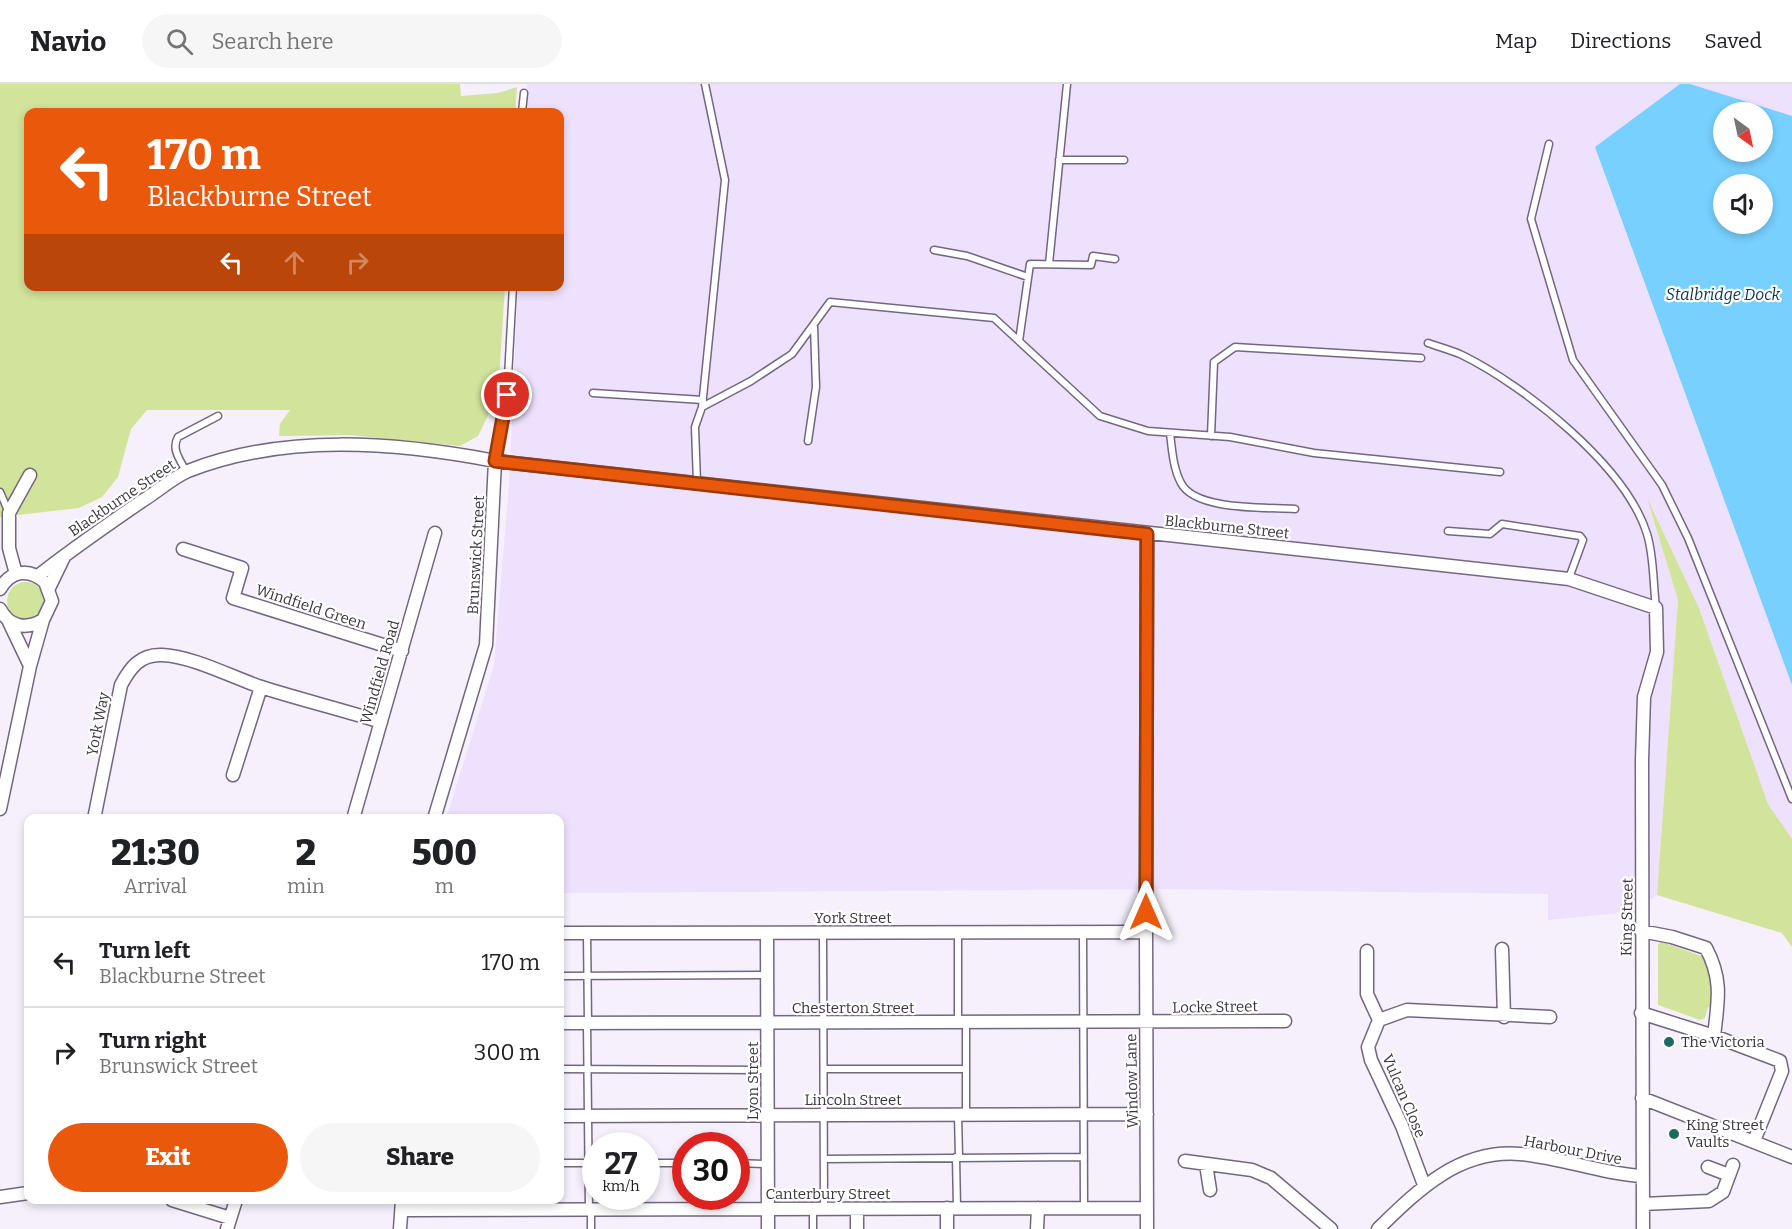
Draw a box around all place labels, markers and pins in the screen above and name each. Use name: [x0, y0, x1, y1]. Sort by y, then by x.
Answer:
pin: [481, 369, 532, 420]
place label: The Victoria: [1681, 1033, 1765, 1051]
marker: The Victoria: [1662, 1035, 1676, 1049]
place label: King Street Vaults: [1686, 1116, 1765, 1151]
marker: King Street Vaults: [1667, 1127, 1681, 1141]

